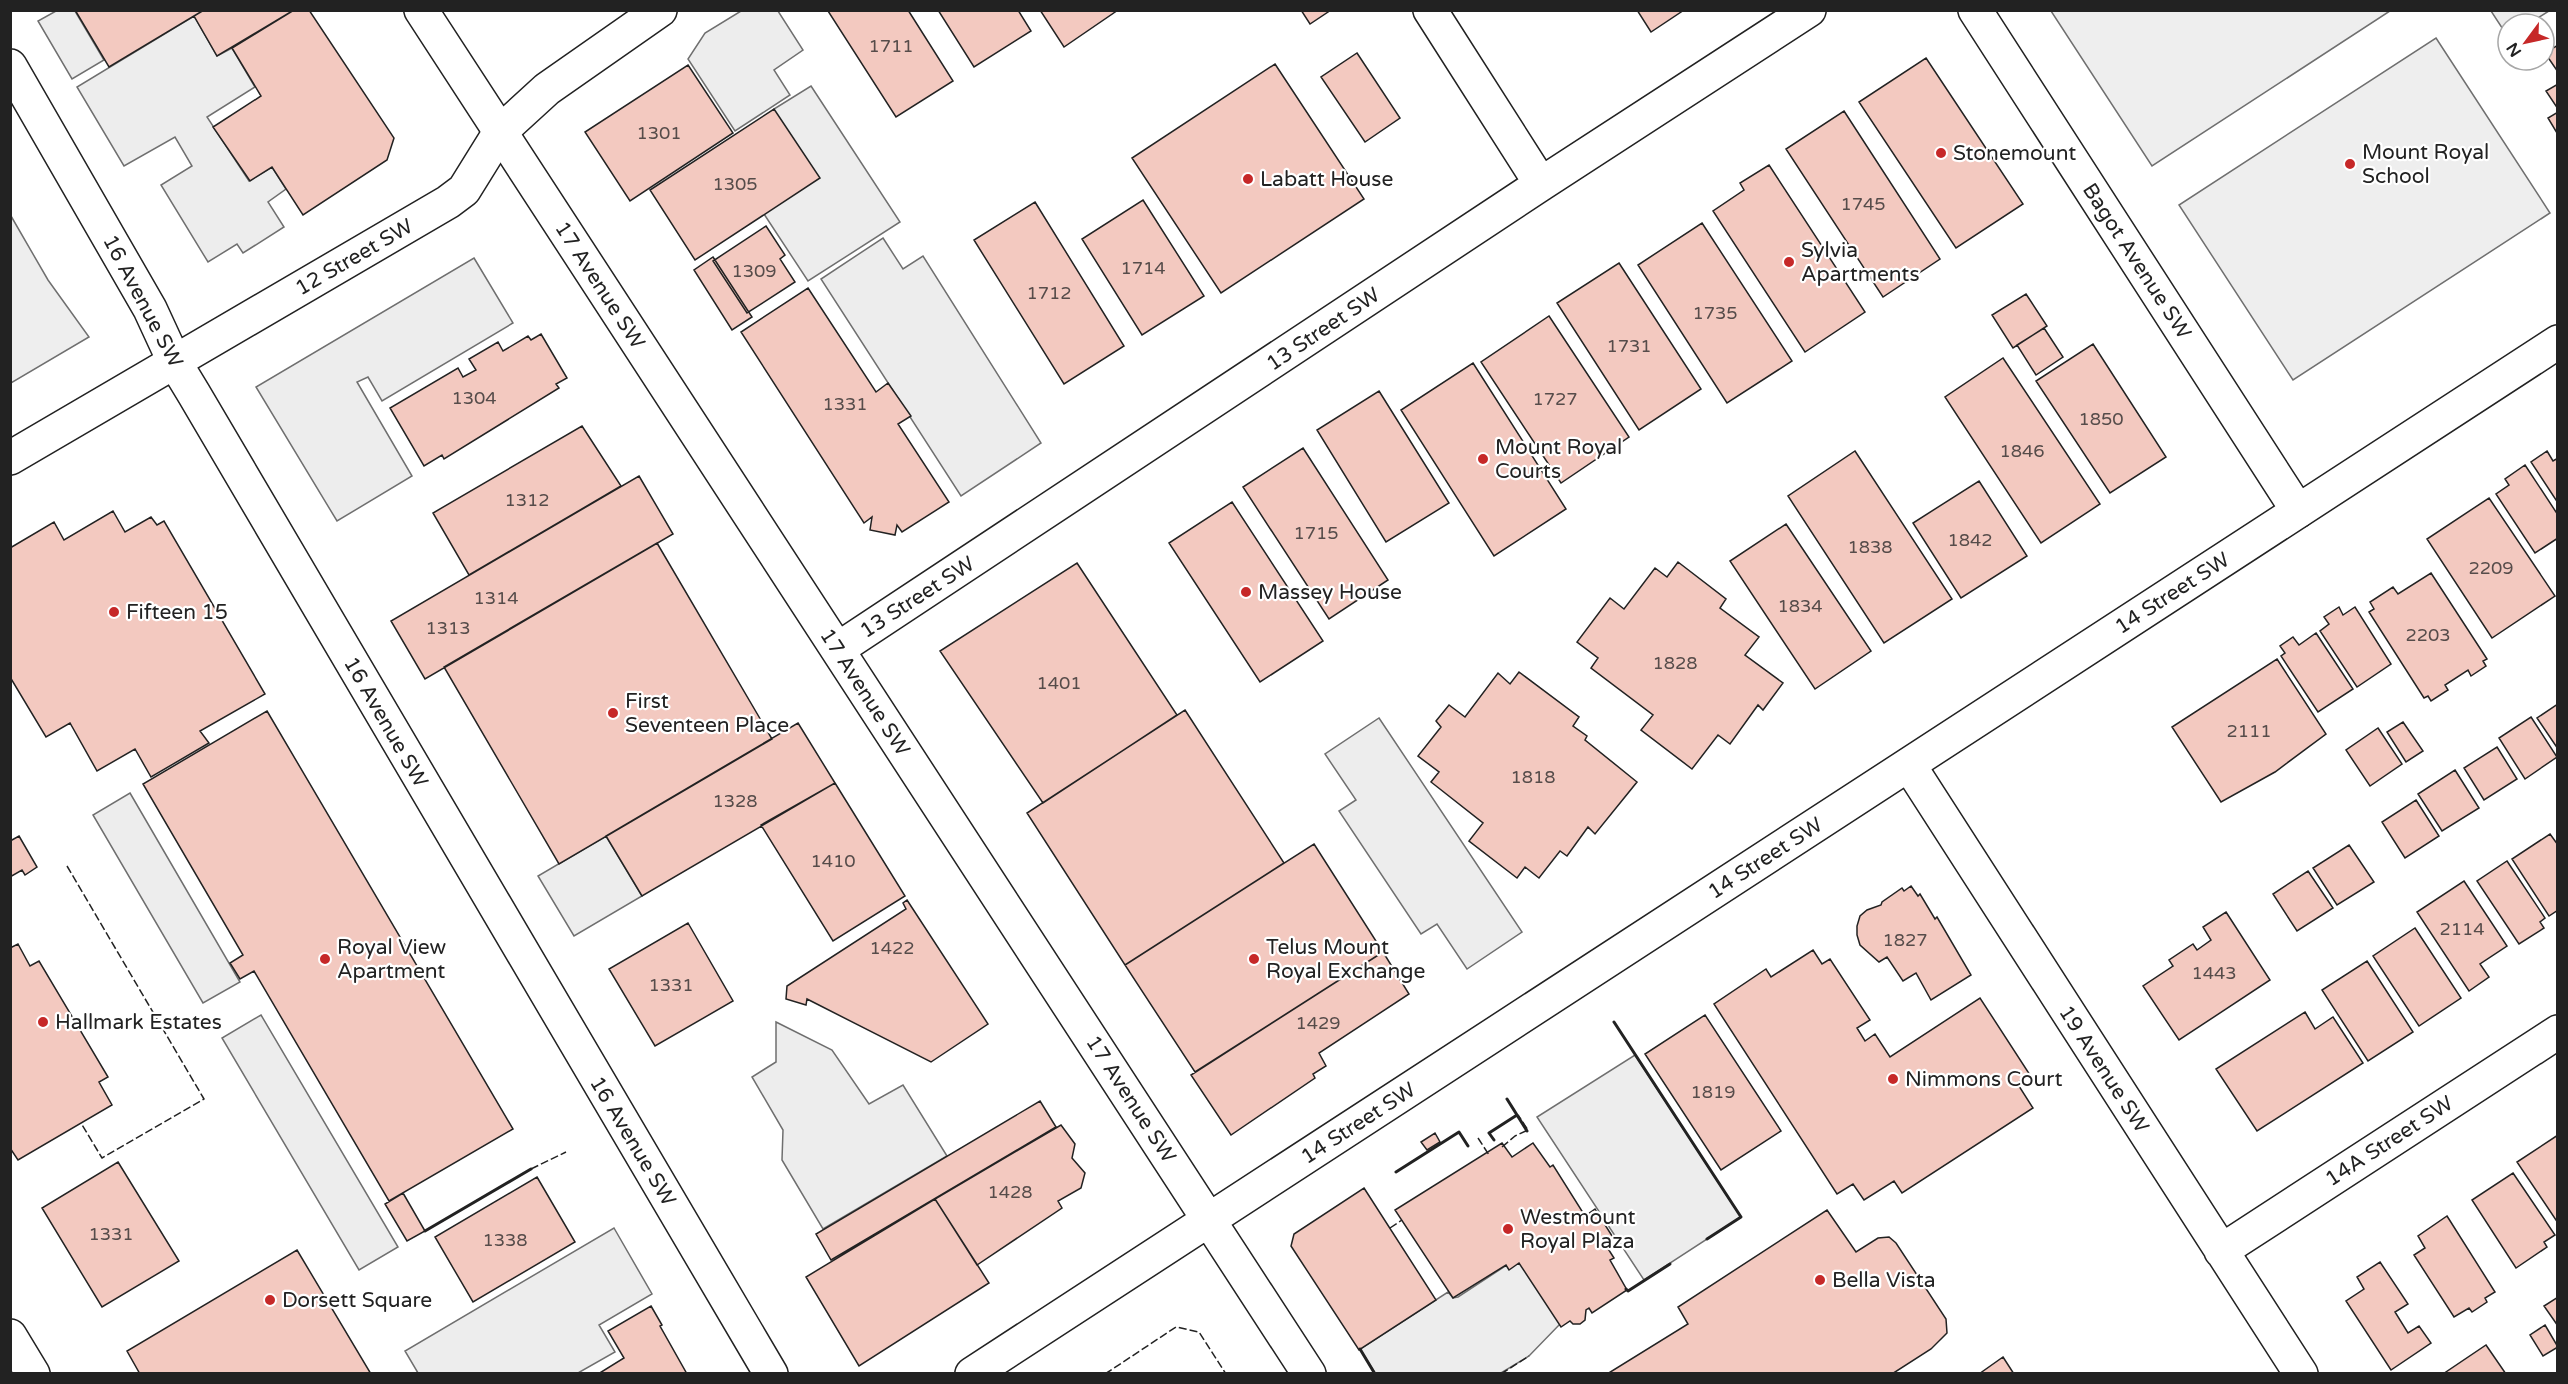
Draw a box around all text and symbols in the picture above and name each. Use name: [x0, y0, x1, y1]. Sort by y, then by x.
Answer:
north arrow: [2496, 12, 2556, 72]
house number: 1711: [868, 35, 914, 57]
text: N: [2502, 39, 2526, 60]
house number: 1301: [636, 122, 682, 144]
place label: Mount Royal School: [2362, 140, 2489, 189]
place label: Stonemount: [1953, 141, 2076, 166]
marker: Stonemount: [1934, 146, 1948, 160]
marker: Mount Royal School: [2343, 157, 2357, 171]
place label: Labatt House: [1260, 167, 1393, 192]
marker: Labatt House: [1241, 172, 1255, 186]
house number: 1305: [712, 173, 758, 195]
street label: Bagot Avenue SW: [2077, 179, 2196, 344]
house number: 1745: [1840, 193, 1886, 215]
street label: 12 Street SW: [291, 214, 417, 301]
street label: 17 Avenue SW: [549, 217, 650, 354]
street label: 16 Avenue SW: [97, 231, 188, 372]
place label: Sylvia Apartments: [1801, 238, 1919, 287]
marker: Sylvia Apartments: [1782, 255, 1796, 269]
house number: 1714: [1120, 257, 1166, 279]
house number: 1309: [731, 260, 777, 282]
house number: 1712: [1026, 282, 1072, 304]
street label: 13 Street SW: [1262, 282, 1385, 377]
house number: 1735: [1692, 302, 1738, 324]
house number: 1731: [1606, 335, 1652, 357]
house number: 1304: [451, 387, 497, 409]
house number: 1727: [1532, 388, 1578, 410]
house number: 1331: [822, 393, 868, 415]
house number: 1850: [2078, 408, 2124, 430]
place label: Mount Royal Courts: [1495, 435, 1622, 484]
house number: 1846: [1999, 440, 2045, 462]
marker: Mount Royal Courts: [1476, 452, 1490, 466]
house number: 1312: [504, 489, 550, 511]
house number: 1715: [1293, 522, 1339, 544]
house number: 1842: [1947, 529, 1993, 551]
house number: 1838: [1847, 536, 1893, 558]
street label: 14 Street SW: [2110, 547, 2234, 640]
street label: 13 Street SW: [855, 551, 979, 644]
house number: 2209: [2468, 557, 2514, 579]
place label: Massey House: [1258, 580, 1402, 605]
marker: Massey House: [1239, 585, 1253, 599]
house number: 1314: [473, 587, 519, 609]
house number: 1834: [1777, 595, 1823, 617]
place label: Fifteen 15: [126, 600, 228, 625]
marker: Fifteen 15: [107, 605, 121, 619]
house number: 1313: [425, 617, 471, 639]
street label: 17 Avenue SW: [814, 624, 915, 761]
house number: 2203: [2405, 624, 2451, 646]
house number: 1828: [1652, 652, 1698, 674]
street label: 16 Avenue SW: [338, 653, 433, 792]
house number: 1401: [1036, 672, 1082, 694]
place label: First Seventeen Place: [625, 689, 789, 738]
marker: First Seventeen Place: [606, 706, 620, 720]
house number: 2111: [2226, 720, 2272, 742]
house number: 1818: [1510, 766, 1556, 788]
house number: 1328: [712, 790, 758, 812]
street label: 14 Street SW: [1703, 812, 1827, 905]
house number: 1410: [810, 850, 856, 872]
house number: 2114: [2439, 918, 2485, 940]
house number: 1827: [1882, 929, 1928, 951]
place label: Royal View Apartment: [337, 935, 447, 984]
place label: Telus Mount Royal Exchange: [1266, 935, 1426, 984]
house number: 1422: [869, 937, 915, 959]
marker: Royal View Apartment: [318, 952, 332, 966]
marker: Telus Mount Royal Exchange: [1247, 952, 1261, 966]
house number: 1443: [2191, 962, 2237, 984]
house number: 1331: [648, 974, 694, 996]
street label: 19 Avenue SW: [2053, 1001, 2154, 1138]
place label: Hallmark Estates: [55, 1010, 222, 1035]
house number: 1429: [1295, 1012, 1341, 1034]
marker: Hallmark Estates: [36, 1015, 50, 1029]
street label: 17 Avenue SW: [1080, 1031, 1181, 1168]
place label: Nimmons Court: [1905, 1067, 2062, 1092]
street label: 16 Avenue SW: [584, 1072, 681, 1211]
marker: Nimmons Court: [1886, 1072, 1900, 1086]
street label: 14 Street SW: [1296, 1077, 1420, 1170]
house number: 1819: [1690, 1081, 1736, 1103]
street label: 14A Street SW: [2321, 1091, 2458, 1192]
house number: 1428: [987, 1181, 1033, 1203]
place label: Westmount Royal Plaza: [1520, 1205, 1636, 1254]
marker: Westmount Royal Plaza: [1501, 1222, 1515, 1236]
house number: 1331: [88, 1223, 134, 1245]
house number: 1338: [482, 1229, 528, 1251]
place label: Bella Vista: [1832, 1268, 1935, 1293]
marker: Bella Vista: [1813, 1273, 1827, 1287]
place label: Dorsett Square: [282, 1288, 432, 1313]
marker: Dorsett Square: [263, 1293, 277, 1307]

